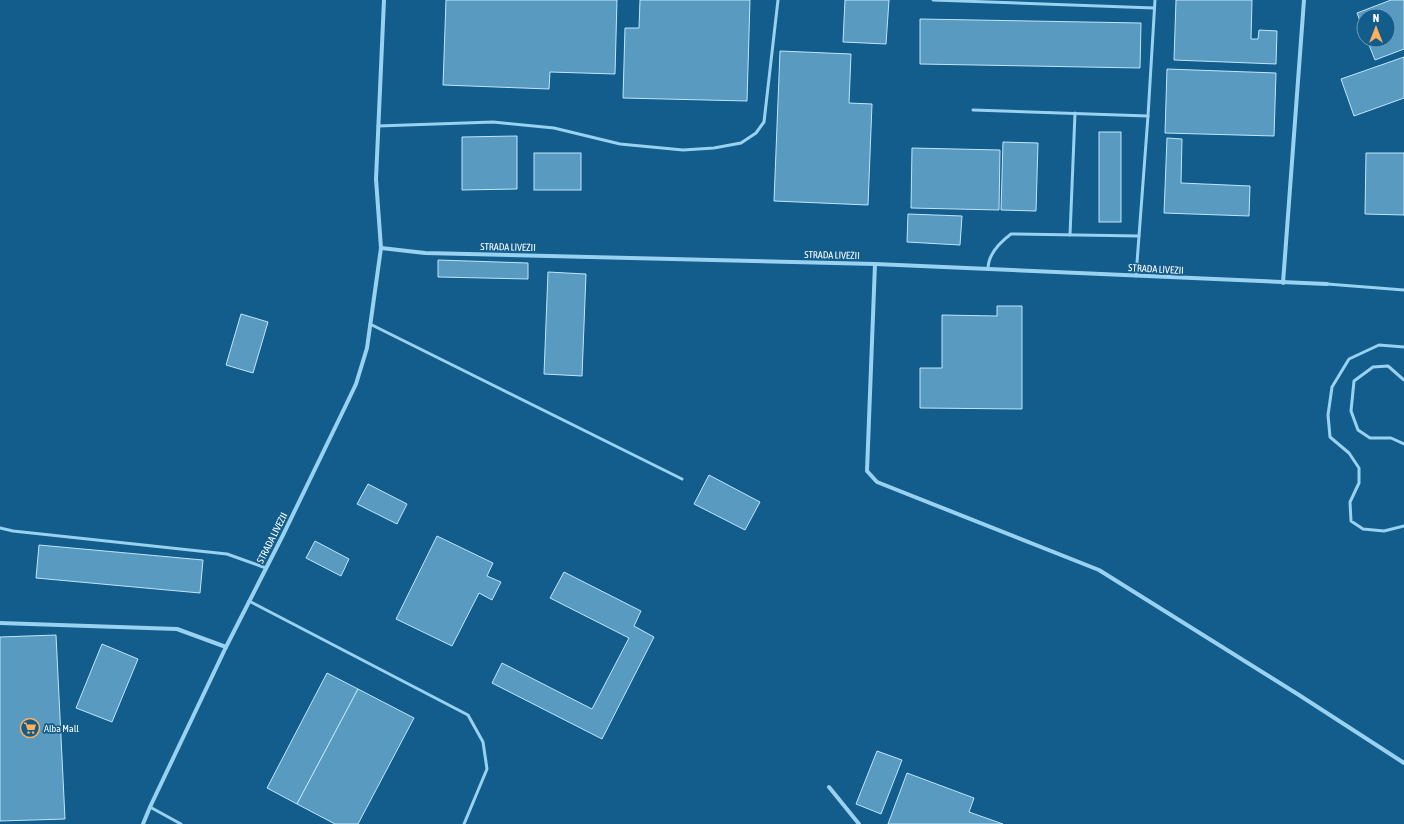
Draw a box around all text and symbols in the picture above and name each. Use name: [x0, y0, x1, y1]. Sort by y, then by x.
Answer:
north arrow: [1356, 8, 1396, 48]
text: N: [1373, 12, 1379, 24]
street label: STRADA LIVEZII: [480, 241, 536, 253]
street label: STRADA LIVEZII: [804, 249, 860, 261]
street label: STRADA LIVEZII: [1128, 262, 1184, 276]
street label: STRADA LIVEZII: [254, 511, 290, 565]
supermarket icon: Alba Mall: [19, 717, 41, 739]
place label: Alba Mall: [44, 723, 79, 734]

